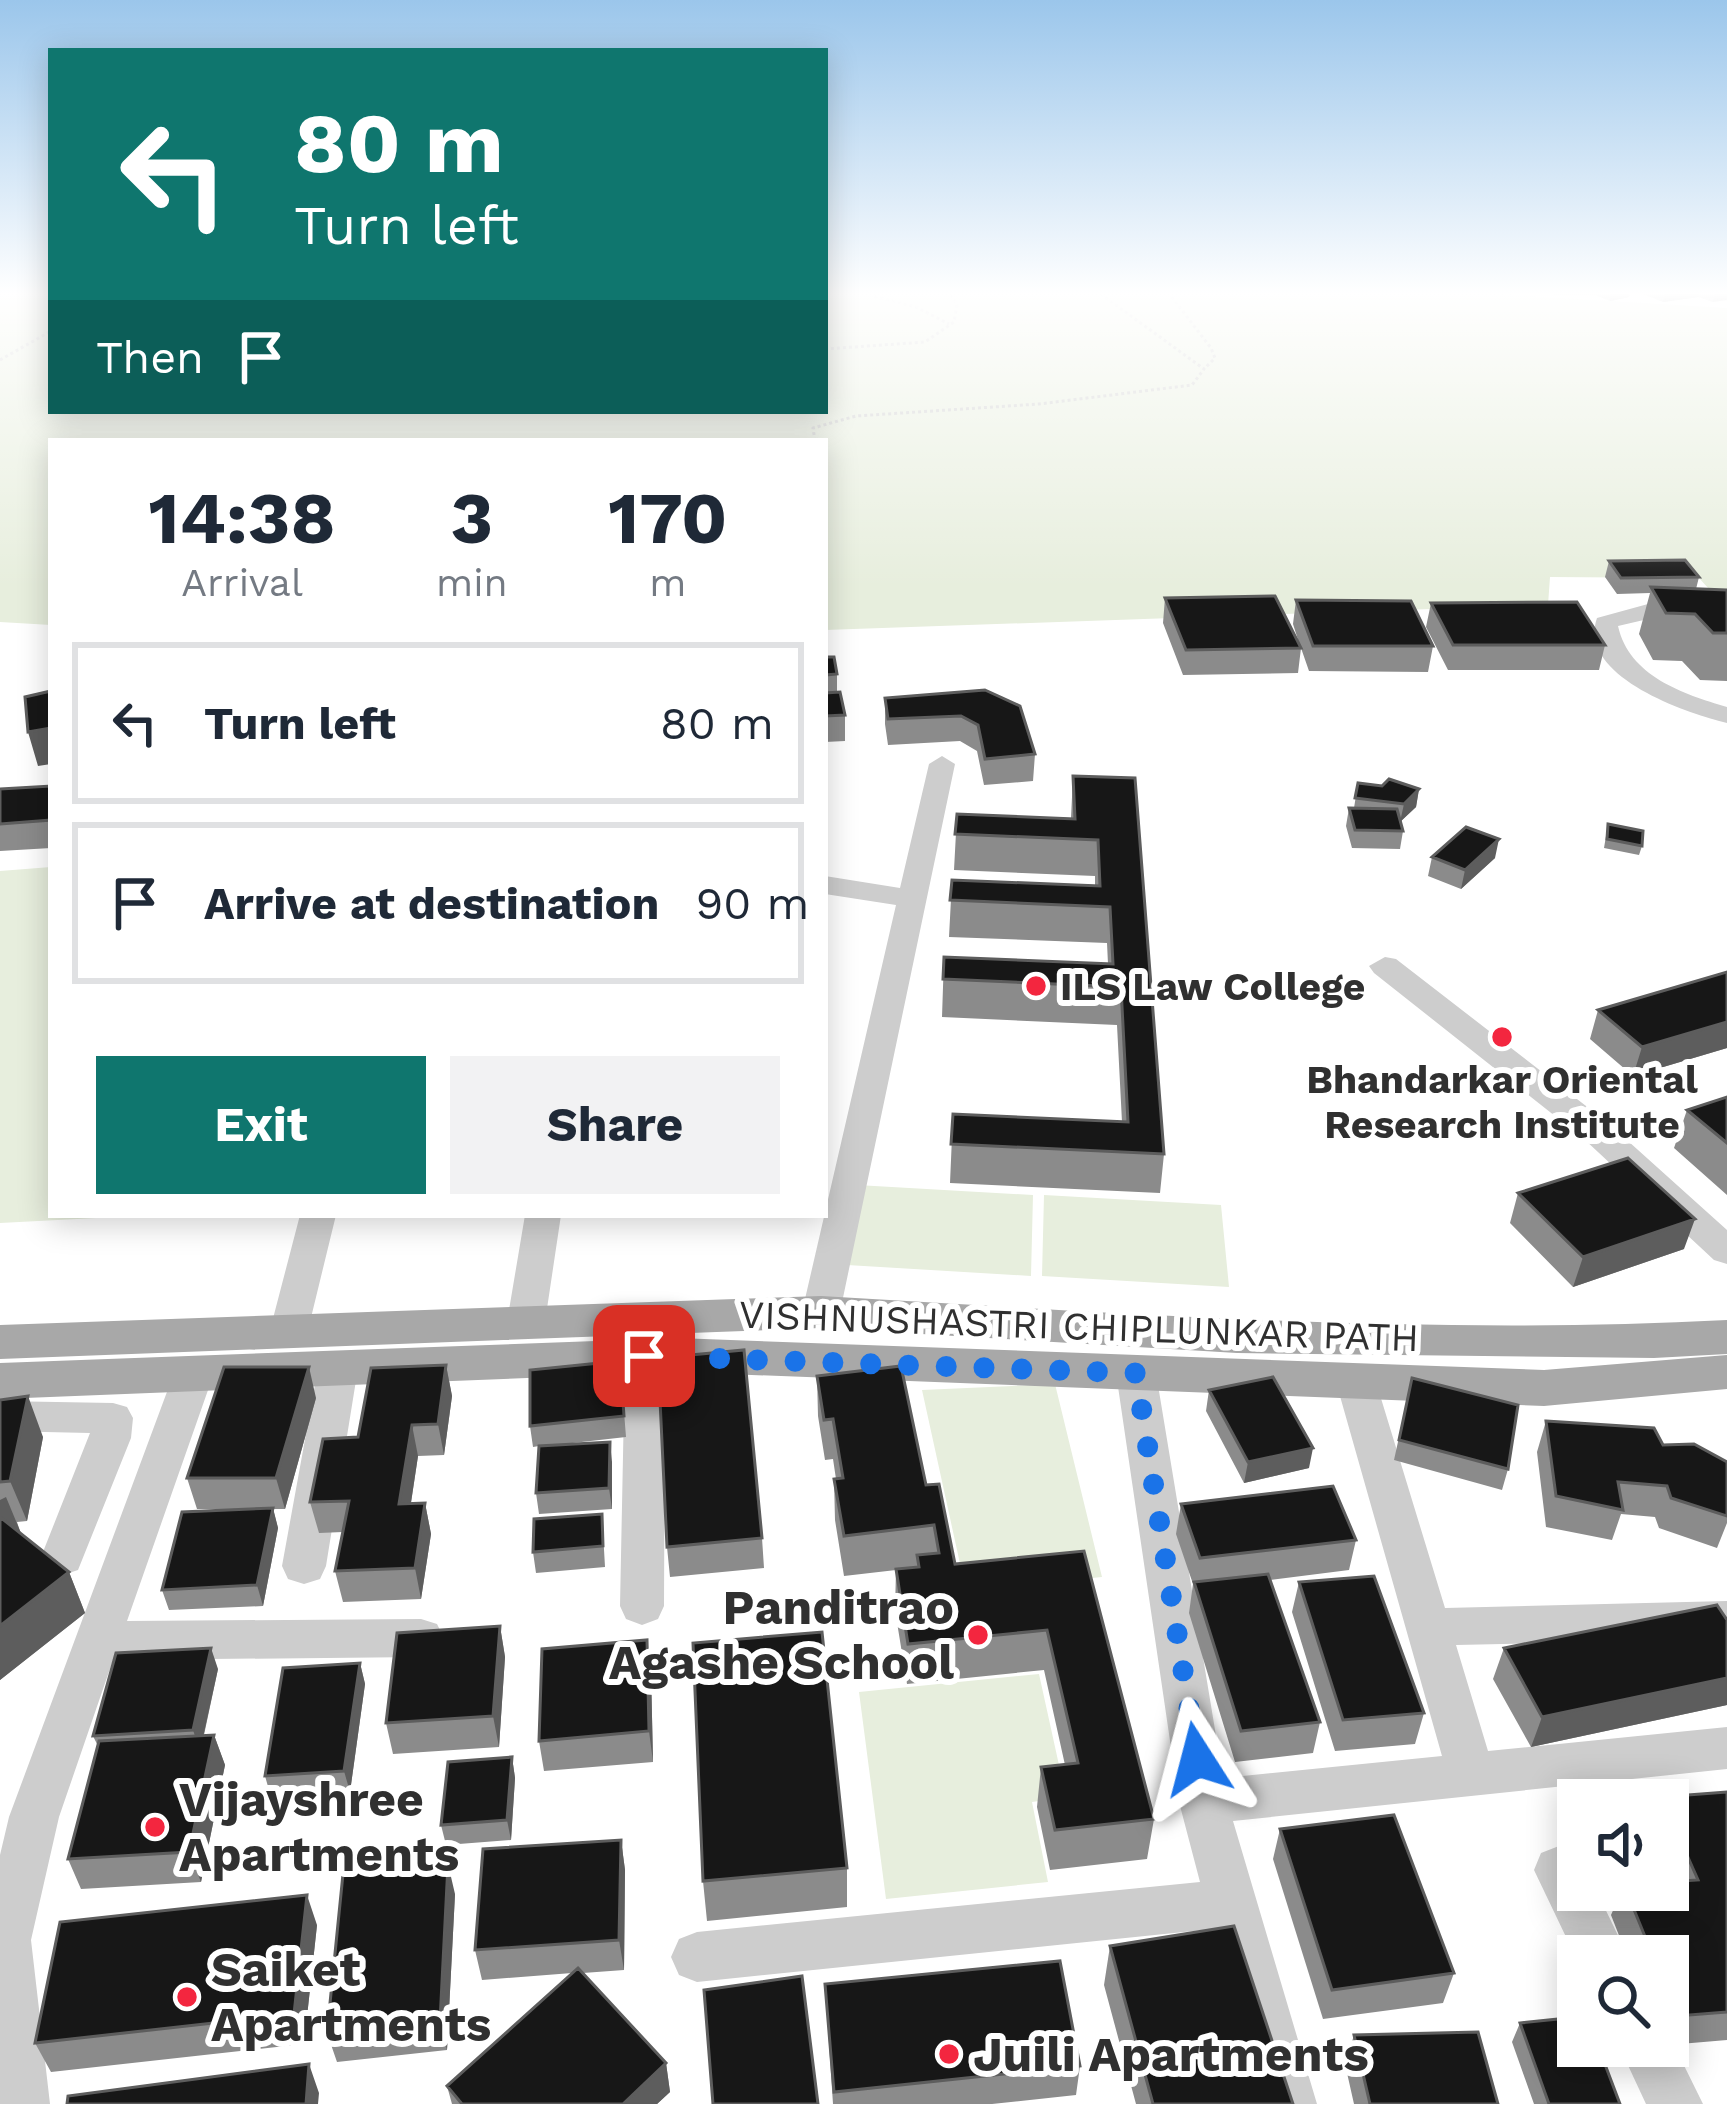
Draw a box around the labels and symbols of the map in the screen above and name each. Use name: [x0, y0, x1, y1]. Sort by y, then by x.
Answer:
place label: ILS Law College: [1060, 964, 1365, 1009]
marker: ILS Law College: [1023, 973, 1049, 999]
marker: Bhandarkar Oriental Research Institute: [1489, 1024, 1515, 1050]
place label: Bhandarkar Oriental Research Institute: [1306, 1057, 1698, 1147]
street label: VISHNUSHASTRI CHIPLUNKAR PATH: [738, 1292, 1420, 1360]
pin: [593, 1305, 695, 1407]
place label: Panditrao Agashe School: [609, 1579, 954, 1691]
marker: Panditrao Agashe School: [965, 1622, 991, 1648]
position arrow: [1134, 1696, 1260, 1822]
place label: Vijayshree Apartments: [179, 1771, 459, 1883]
marker: Vijayshree Apartments: [142, 1814, 168, 1840]
place label: Saiket Apartments: [211, 1941, 491, 2053]
marker: Saiket Apartments: [174, 1984, 200, 2010]
place label: Juili Apartments: [973, 2026, 1369, 2083]
marker: Juili Apartments: [936, 2041, 962, 2067]

